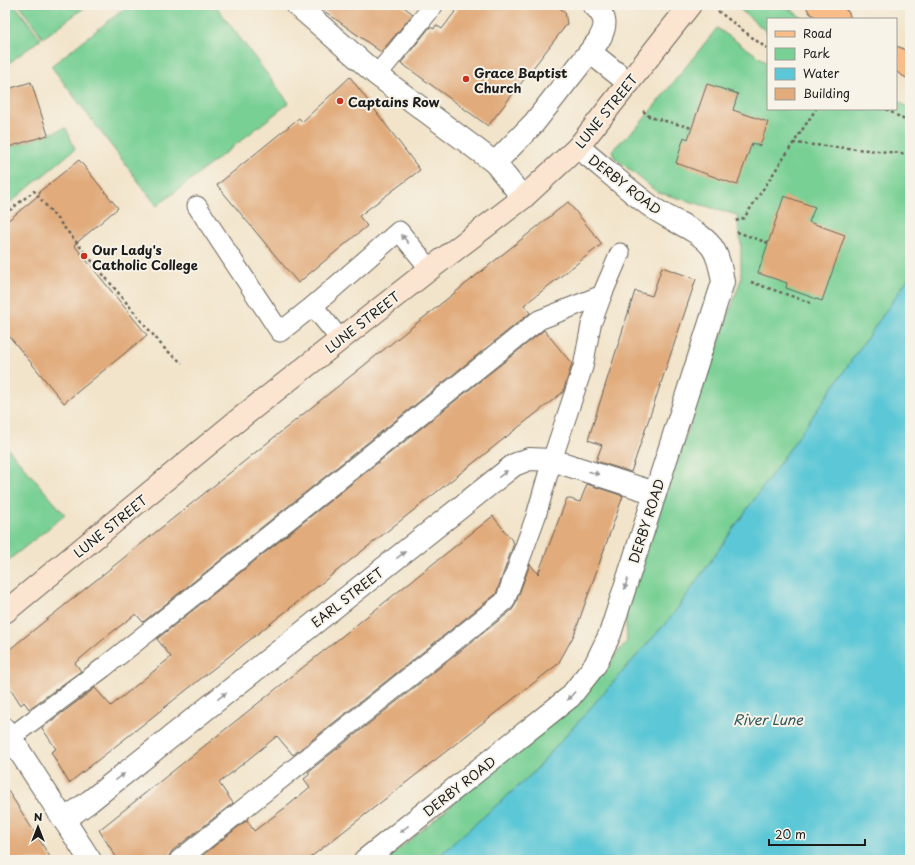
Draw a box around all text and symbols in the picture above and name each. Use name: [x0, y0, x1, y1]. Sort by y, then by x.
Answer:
legend: [767, 18, 897, 110]
text: Road: [803, 24, 832, 42]
text: Park: [803, 44, 830, 62]
place label: Grace Baptist Church: [474, 63, 568, 97]
text: Water: [803, 64, 840, 82]
street label: LUNE STREET: [570, 70, 642, 152]
marker: Grace Baptist Church: [461, 74, 471, 84]
text: Building: [803, 84, 850, 102]
place label: Captains Row: [348, 92, 440, 111]
marker: Captains Row: [335, 96, 345, 106]
street label: DERBY ROAD: [584, 149, 666, 219]
one-way arrow: [401, 233, 410, 244]
place label: Our Lady's Catholic College: [92, 240, 198, 274]
marker: Our Lady's Catholic College: [79, 251, 89, 261]
street label: LUNE STREET: [321, 287, 403, 357]
one-way arrow: [497, 469, 508, 478]
one-way arrow: [589, 470, 601, 476]
street label: DERBY ROAD: [623, 476, 669, 566]
street label: LUNE STREET: [69, 490, 151, 562]
one-way arrow: [395, 550, 406, 559]
street label: EARL STREET: [307, 563, 387, 631]
one-way arrow: [623, 578, 629, 590]
one-way arrow: [566, 691, 575, 701]
one-way arrow: [217, 692, 228, 700]
water label: River Lune: [733, 709, 804, 730]
street label: DERBY ROAD: [418, 751, 500, 821]
one-way arrow: [115, 772, 126, 781]
north arrow: [18, 807, 58, 847]
text: N: [34, 808, 43, 825]
scale bar: [769, 821, 865, 847]
one-way arrow: [398, 825, 409, 833]
text: 20 m: [775, 825, 806, 843]

